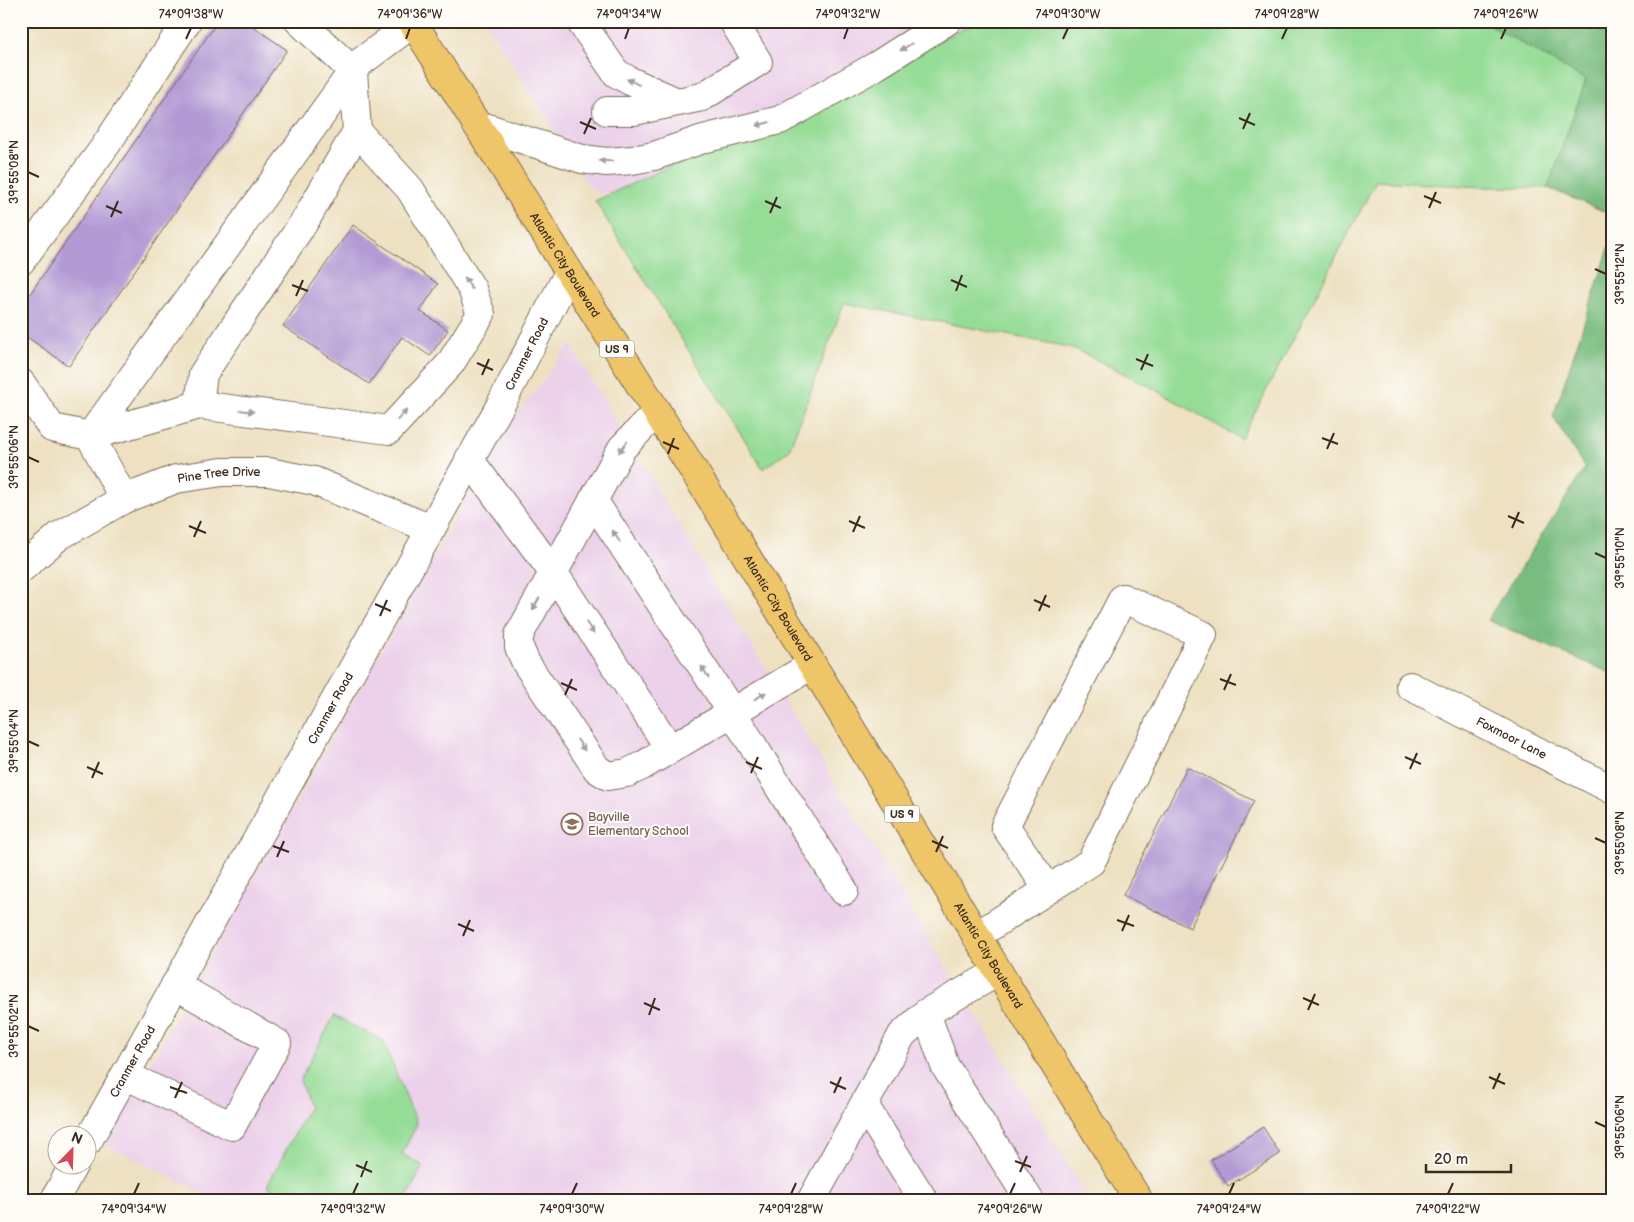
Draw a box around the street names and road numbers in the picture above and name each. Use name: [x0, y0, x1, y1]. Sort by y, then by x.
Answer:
street label: Atlantic City Boulevard: [526, 210, 603, 320]
street label: Cranmer Road: [502, 315, 552, 393]
road number: US 9: [600, 340, 634, 358]
street label: Pine Tree Drive: [176, 465, 260, 486]
street label: Atlantic City Boulevard: [740, 553, 816, 664]
street label: Cranmer Road: [304, 670, 357, 747]
street label: Foxmoor Lane: [1474, 714, 1549, 762]
road number: US 9: [884, 806, 920, 822]
street label: Atlantic City Boulevard: [951, 900, 1026, 1011]
street label: Cranmer Road: [106, 1023, 159, 1100]

